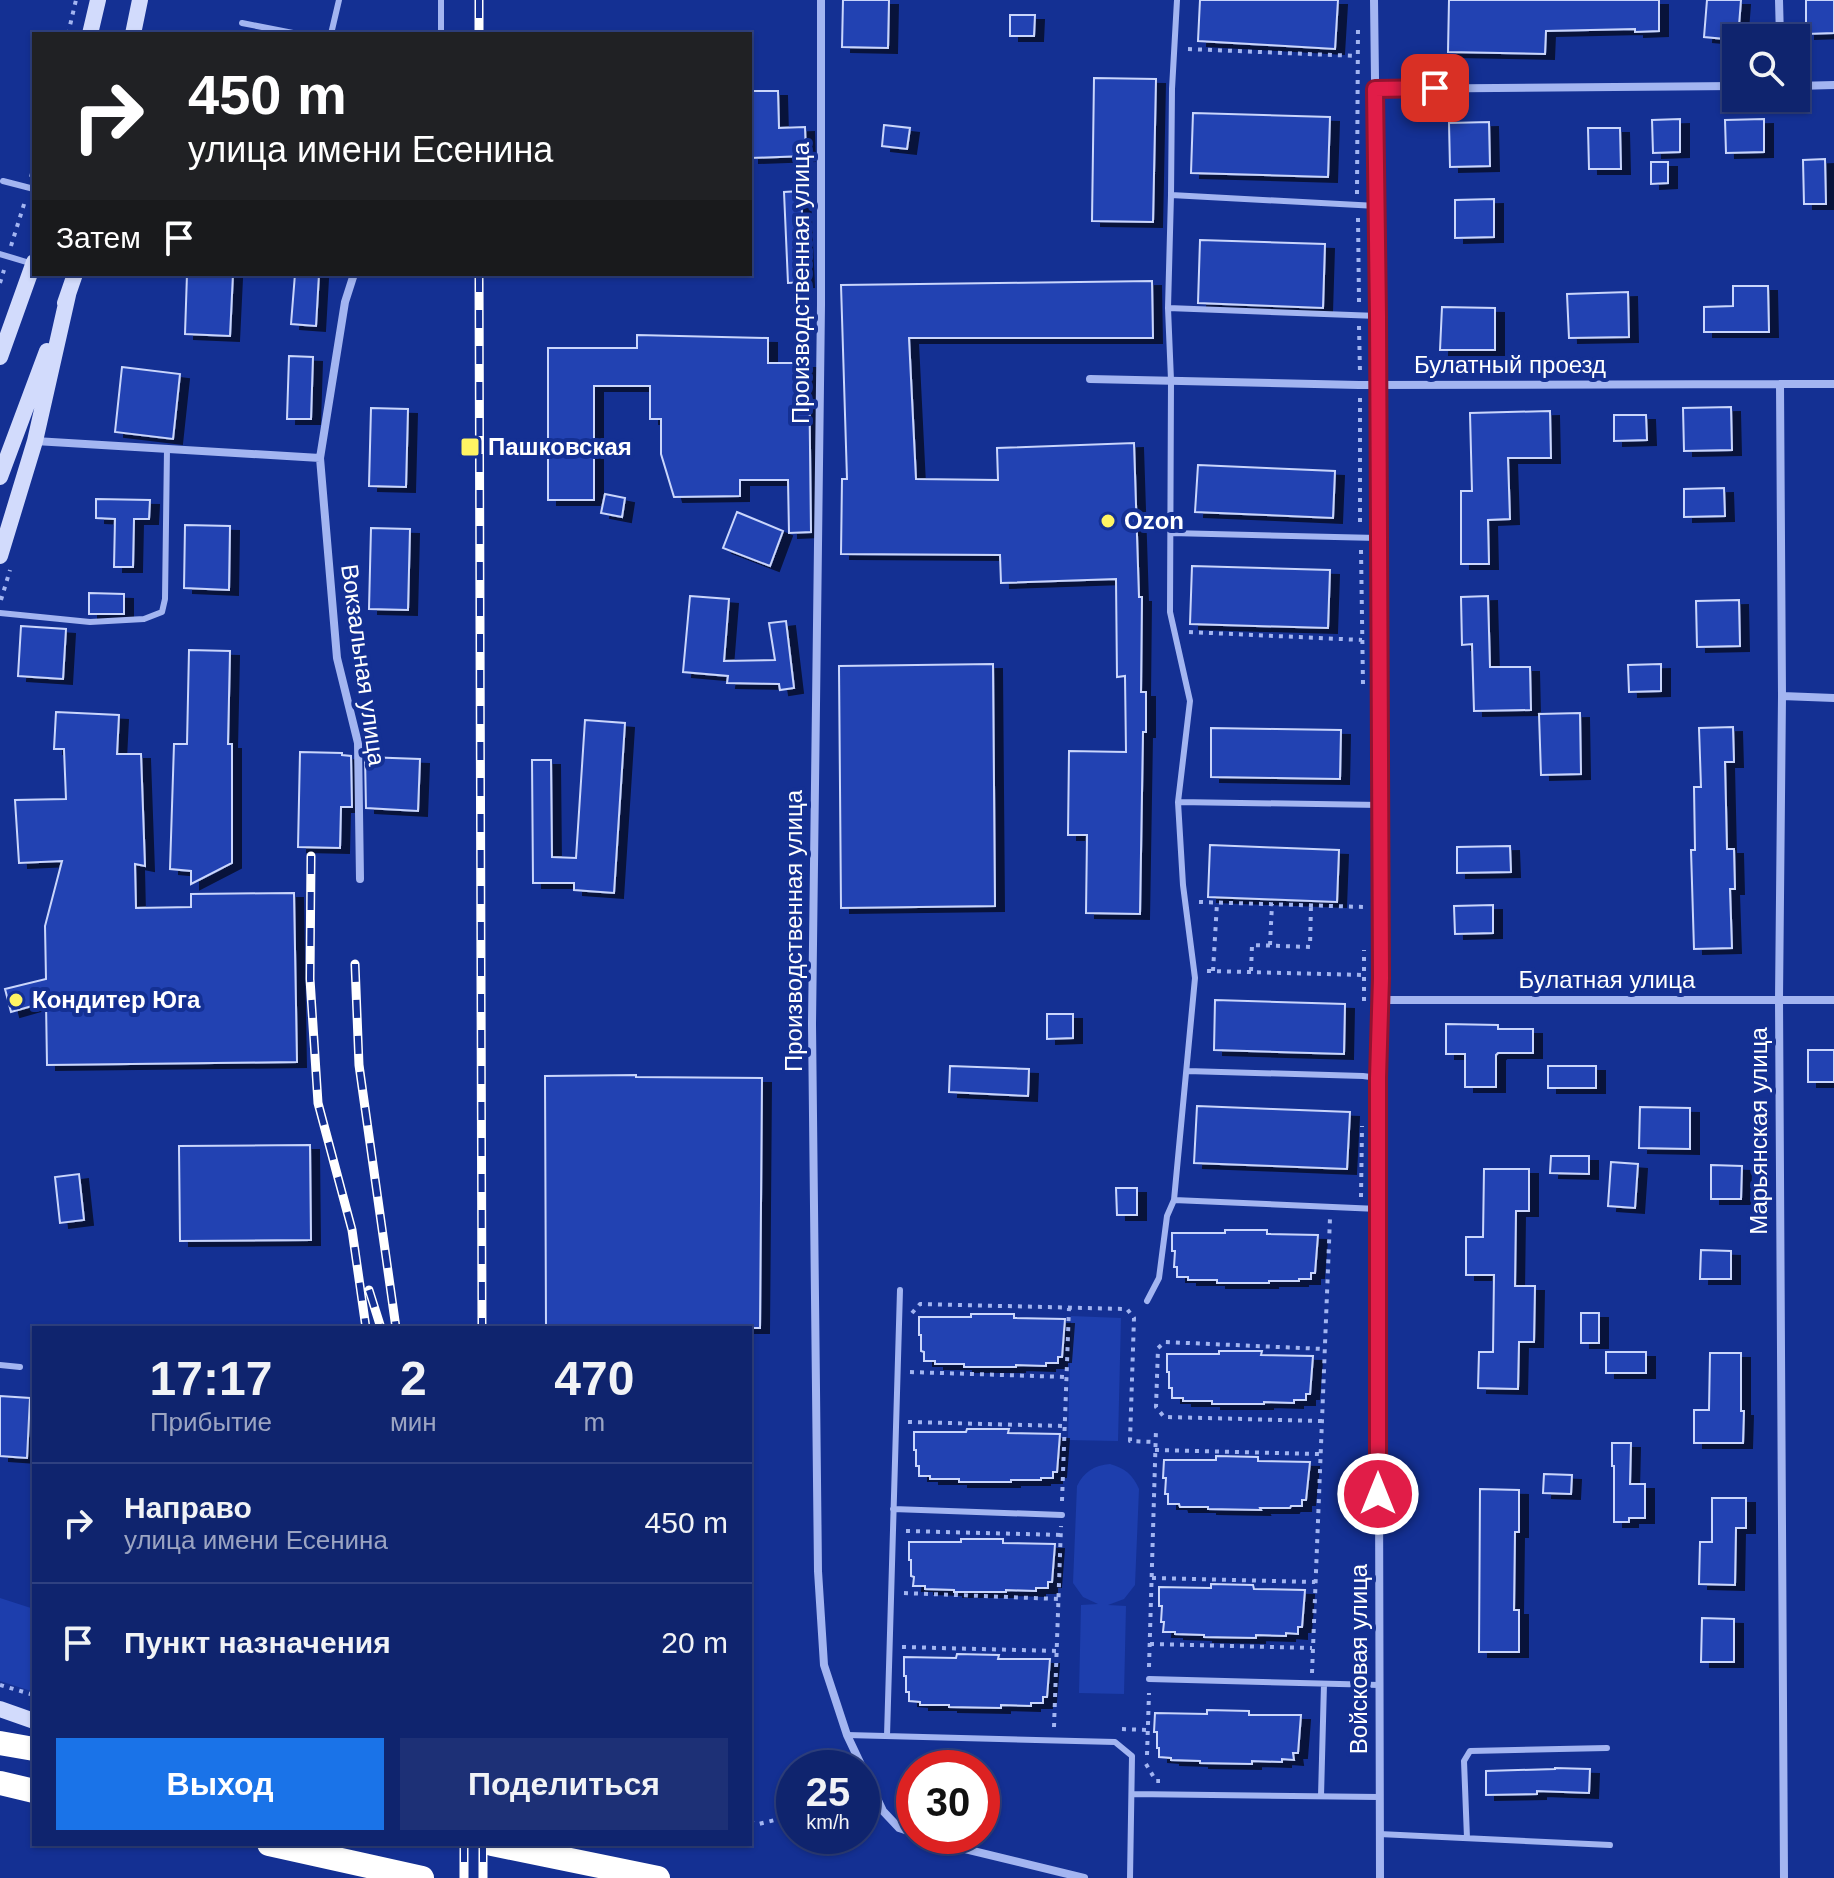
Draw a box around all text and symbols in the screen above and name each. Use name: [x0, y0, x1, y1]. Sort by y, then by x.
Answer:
map controls: [1722, 24, 1810, 112]
button: search: [1722, 24, 1810, 112]
pin: [1401, 54, 1469, 122]
text: 450 m: [188, 63, 347, 126]
icon: right: [56, 64, 160, 168]
icon: arrive: [1413, 66, 1457, 110]
text: улица имени Есенина: [188, 129, 553, 170]
street label: Производственная улица: [787, 141, 814, 424]
icon: arrive: [157, 216, 201, 260]
text: Затем: [56, 221, 141, 254]
street label: Булатный проезд: [1414, 351, 1606, 378]
place label: Пашковская: [488, 433, 632, 460]
marker: Пашковская: [459, 436, 481, 458]
place label: Ozon: [1124, 507, 1184, 534]
marker: Ozon: [1099, 512, 1117, 530]
street label: Вокзальная улица: [336, 562, 391, 768]
street label: Производственная улица: [780, 789, 807, 1072]
street label: Булатная улица: [1519, 966, 1696, 993]
place label: Кондитер Юга: [32, 986, 201, 1013]
marker: Кондитер Юга: [7, 991, 25, 1009]
street label: Марьянская улица: [1745, 1026, 1772, 1235]
text: 17:17: [150, 1352, 272, 1405]
text: 2: [400, 1352, 427, 1405]
text: 470: [554, 1352, 634, 1405]
text: Прибытие: [150, 1407, 272, 1437]
text: мин: [390, 1407, 437, 1437]
text: m: [584, 1407, 605, 1437]
position arrow: [1336, 1452, 1420, 1536]
text: Направо: [124, 1491, 252, 1524]
icon: right: [56, 1501, 100, 1545]
text: 450 m: [645, 1506, 728, 1539]
text: улица имени Есенина: [124, 1525, 388, 1555]
street label: Войсковая улица: [1345, 1563, 1372, 1754]
icon: arrive: [56, 1621, 100, 1665]
text: Пункт назначения: [124, 1626, 391, 1659]
text: 20 m: [661, 1626, 728, 1659]
button: Выход: [56, 1738, 384, 1830]
button: Поделиться: [400, 1738, 728, 1830]
speed limit sign: 30: [896, 1750, 1000, 1854]
text: 25: [806, 1770, 850, 1814]
text: km/h: [806, 1811, 850, 1833]

